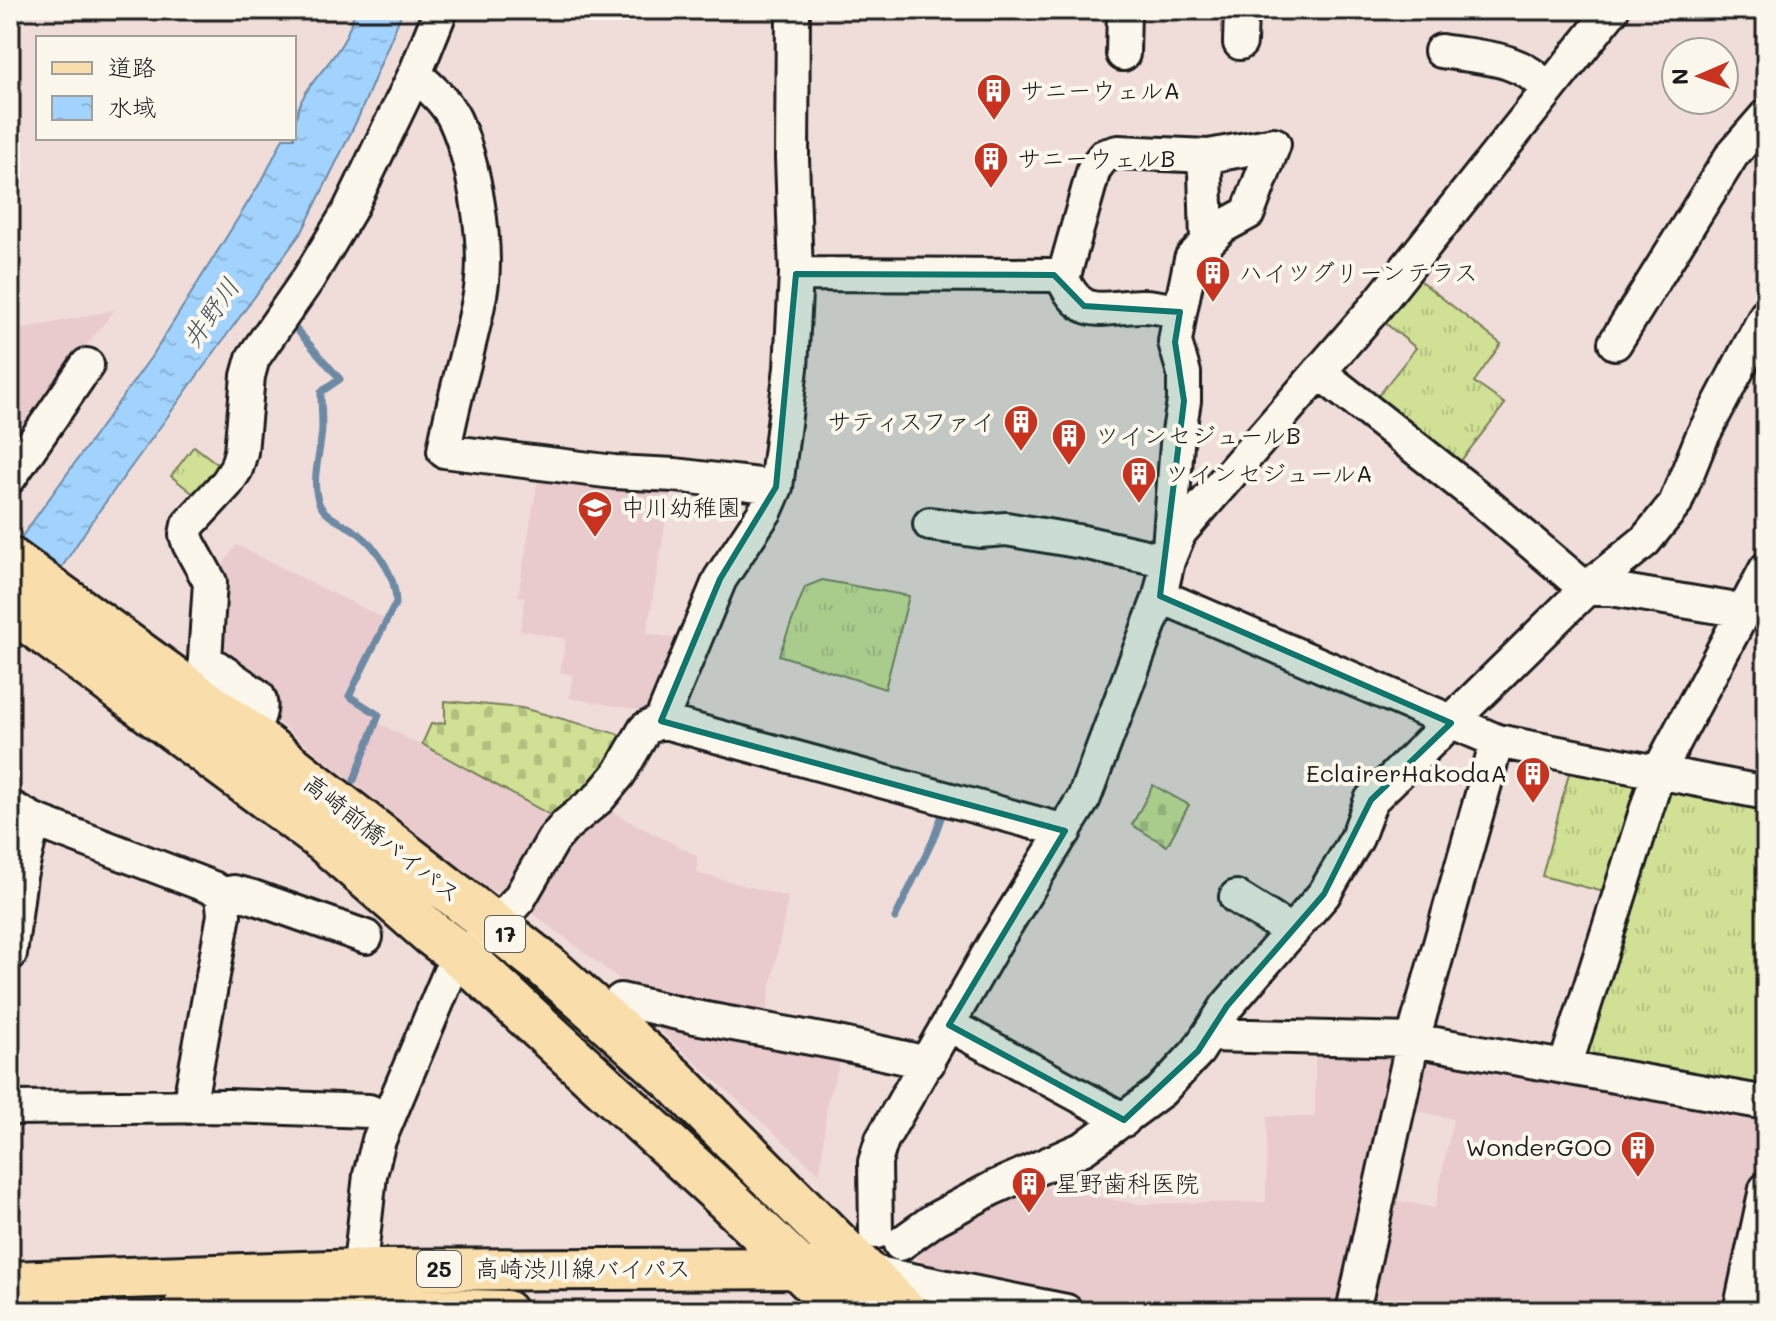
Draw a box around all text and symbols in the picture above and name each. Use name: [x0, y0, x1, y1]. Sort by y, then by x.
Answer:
legend: [36, 36, 296, 140]
north arrow: [1660, 36, 1740, 116]
text: 道路: [108, 51, 156, 82]
text: N: [1665, 68, 1694, 86]
building icon: サニーウェルA: [975, 72, 1013, 122]
place label: サニーウェルA: [1020, 74, 1180, 105]
text: 水域: [108, 91, 156, 122]
building icon: サニーウェルB: [972, 140, 1010, 190]
place label: サニーウェルB: [1017, 142, 1175, 173]
building icon: ハイツグリーンテラス: [1194, 254, 1232, 304]
place label: ハイツグリーンテラス: [1239, 256, 1478, 287]
water label: 井野川: [174, 271, 246, 354]
building icon: サティスファイ: [1002, 403, 1040, 453]
place label: サティスファイ: [827, 405, 995, 436]
building icon: ツインセジュールB: [1050, 417, 1088, 467]
place label: ツインセジュールB: [1095, 419, 1301, 450]
building icon: ツインセジュールA: [1120, 455, 1158, 505]
place label: ツインセジュールA: [1165, 457, 1373, 488]
school or university icon: 中川幼稚園: [576, 489, 614, 539]
place label: 中川幼稚園: [621, 491, 741, 522]
building icon: EclairerHakodaA: [1514, 755, 1552, 805]
place label: EclairerHakodaA: [1306, 757, 1507, 788]
street label: 高崎前橋バイパス: [298, 767, 468, 909]
road number: 17: [485, 916, 525, 952]
building icon: WonderGOO: [1619, 1129, 1657, 1179]
place label: WonderGOO: [1465, 1131, 1612, 1162]
building icon: 星野歯科医院: [1010, 1165, 1048, 1215]
place label: 星野歯科医院: [1055, 1167, 1199, 1198]
road number: 25: [417, 1251, 461, 1287]
street label: 高崎渋川線バイパス: [475, 1252, 691, 1283]

